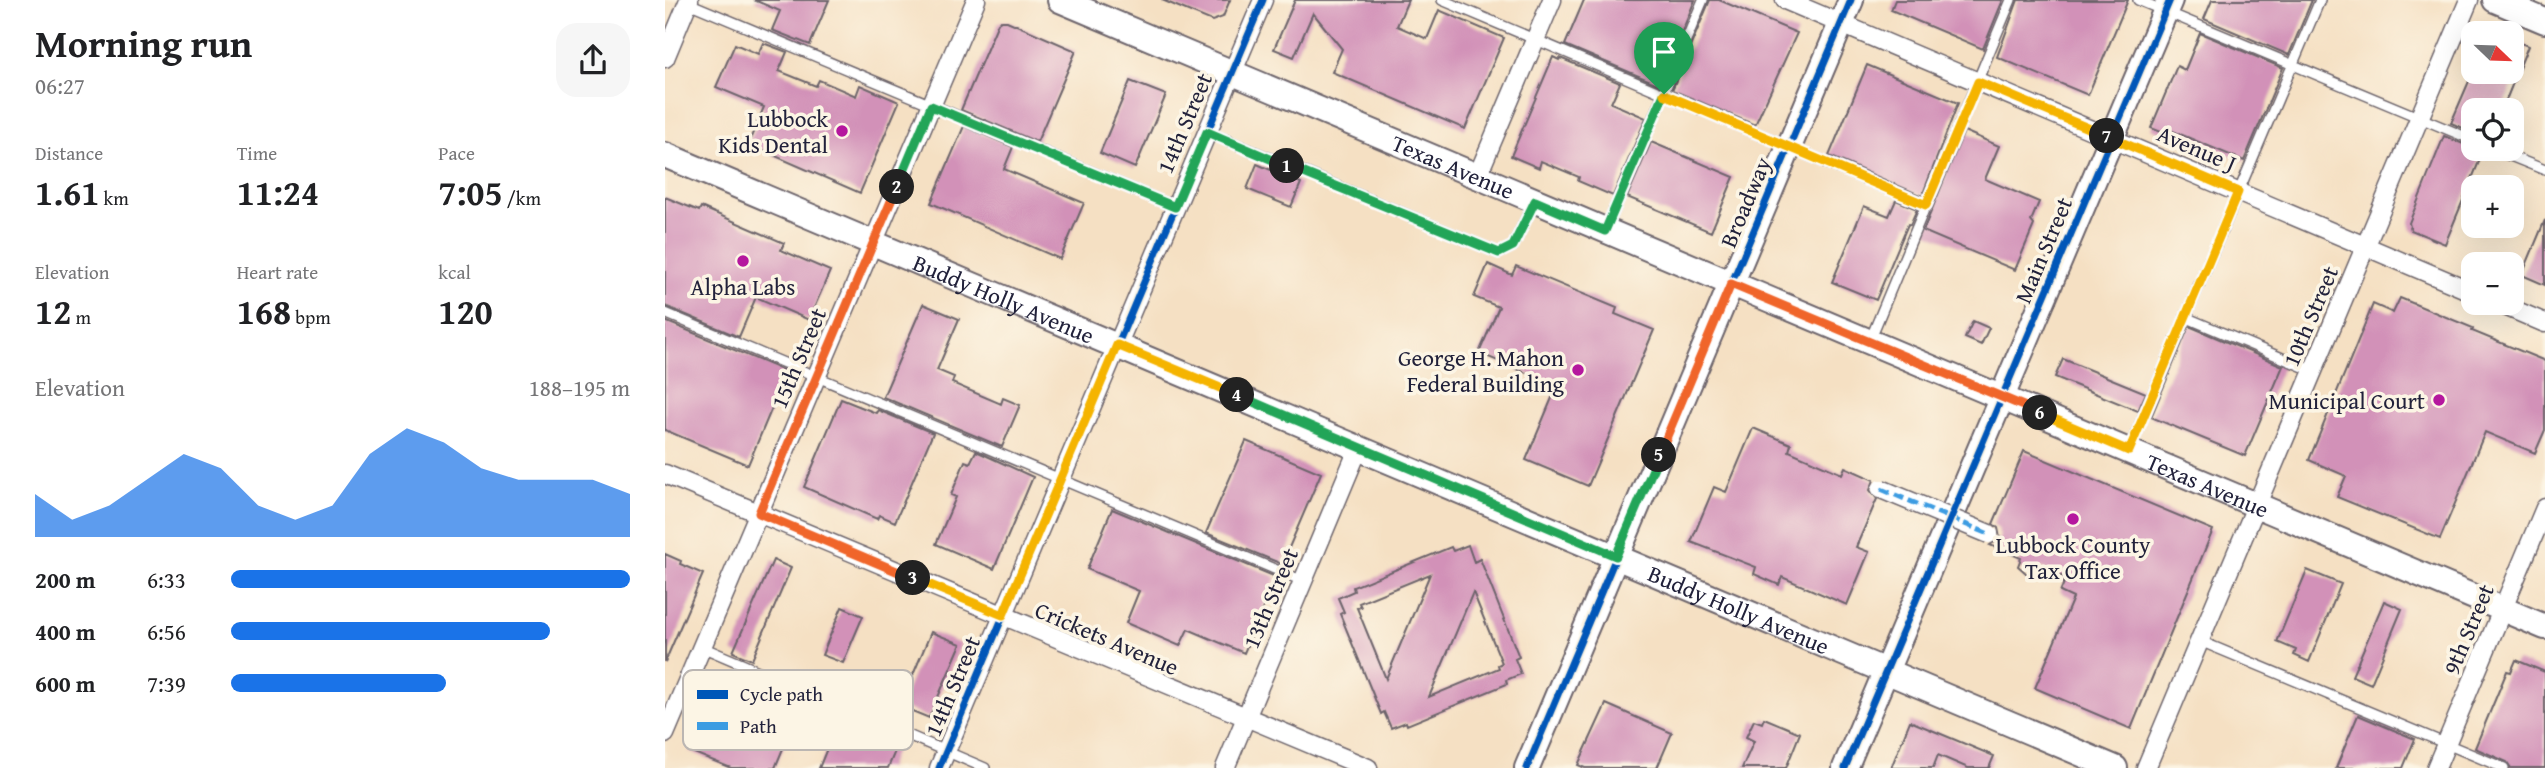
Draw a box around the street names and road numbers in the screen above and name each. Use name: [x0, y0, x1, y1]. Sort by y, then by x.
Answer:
street label: 14th Street: [1148, 68, 1220, 178]
street label: Avenue J: [2152, 117, 2242, 179]
street label: Texas Avenue: [1387, 126, 1520, 207]
street label: Broadway: [1711, 151, 1779, 252]
street label: Main Street: [2006, 192, 2080, 308]
street label: Buddy Holly Avenue: [908, 245, 1100, 351]
street label: 10th Street: [2274, 261, 2346, 371]
street label: 15th Street: [762, 303, 834, 413]
street label: Texas Avenue: [2142, 444, 2274, 525]
street label: 13th Street: [1234, 543, 1306, 653]
street label: Buddy Holly Avenue: [1643, 556, 1835, 662]
street label: 9th Street: [2434, 579, 2502, 679]
street label: Crickets Avenue: [1030, 593, 1184, 683]
street label: 14th Street: [916, 631, 988, 741]

